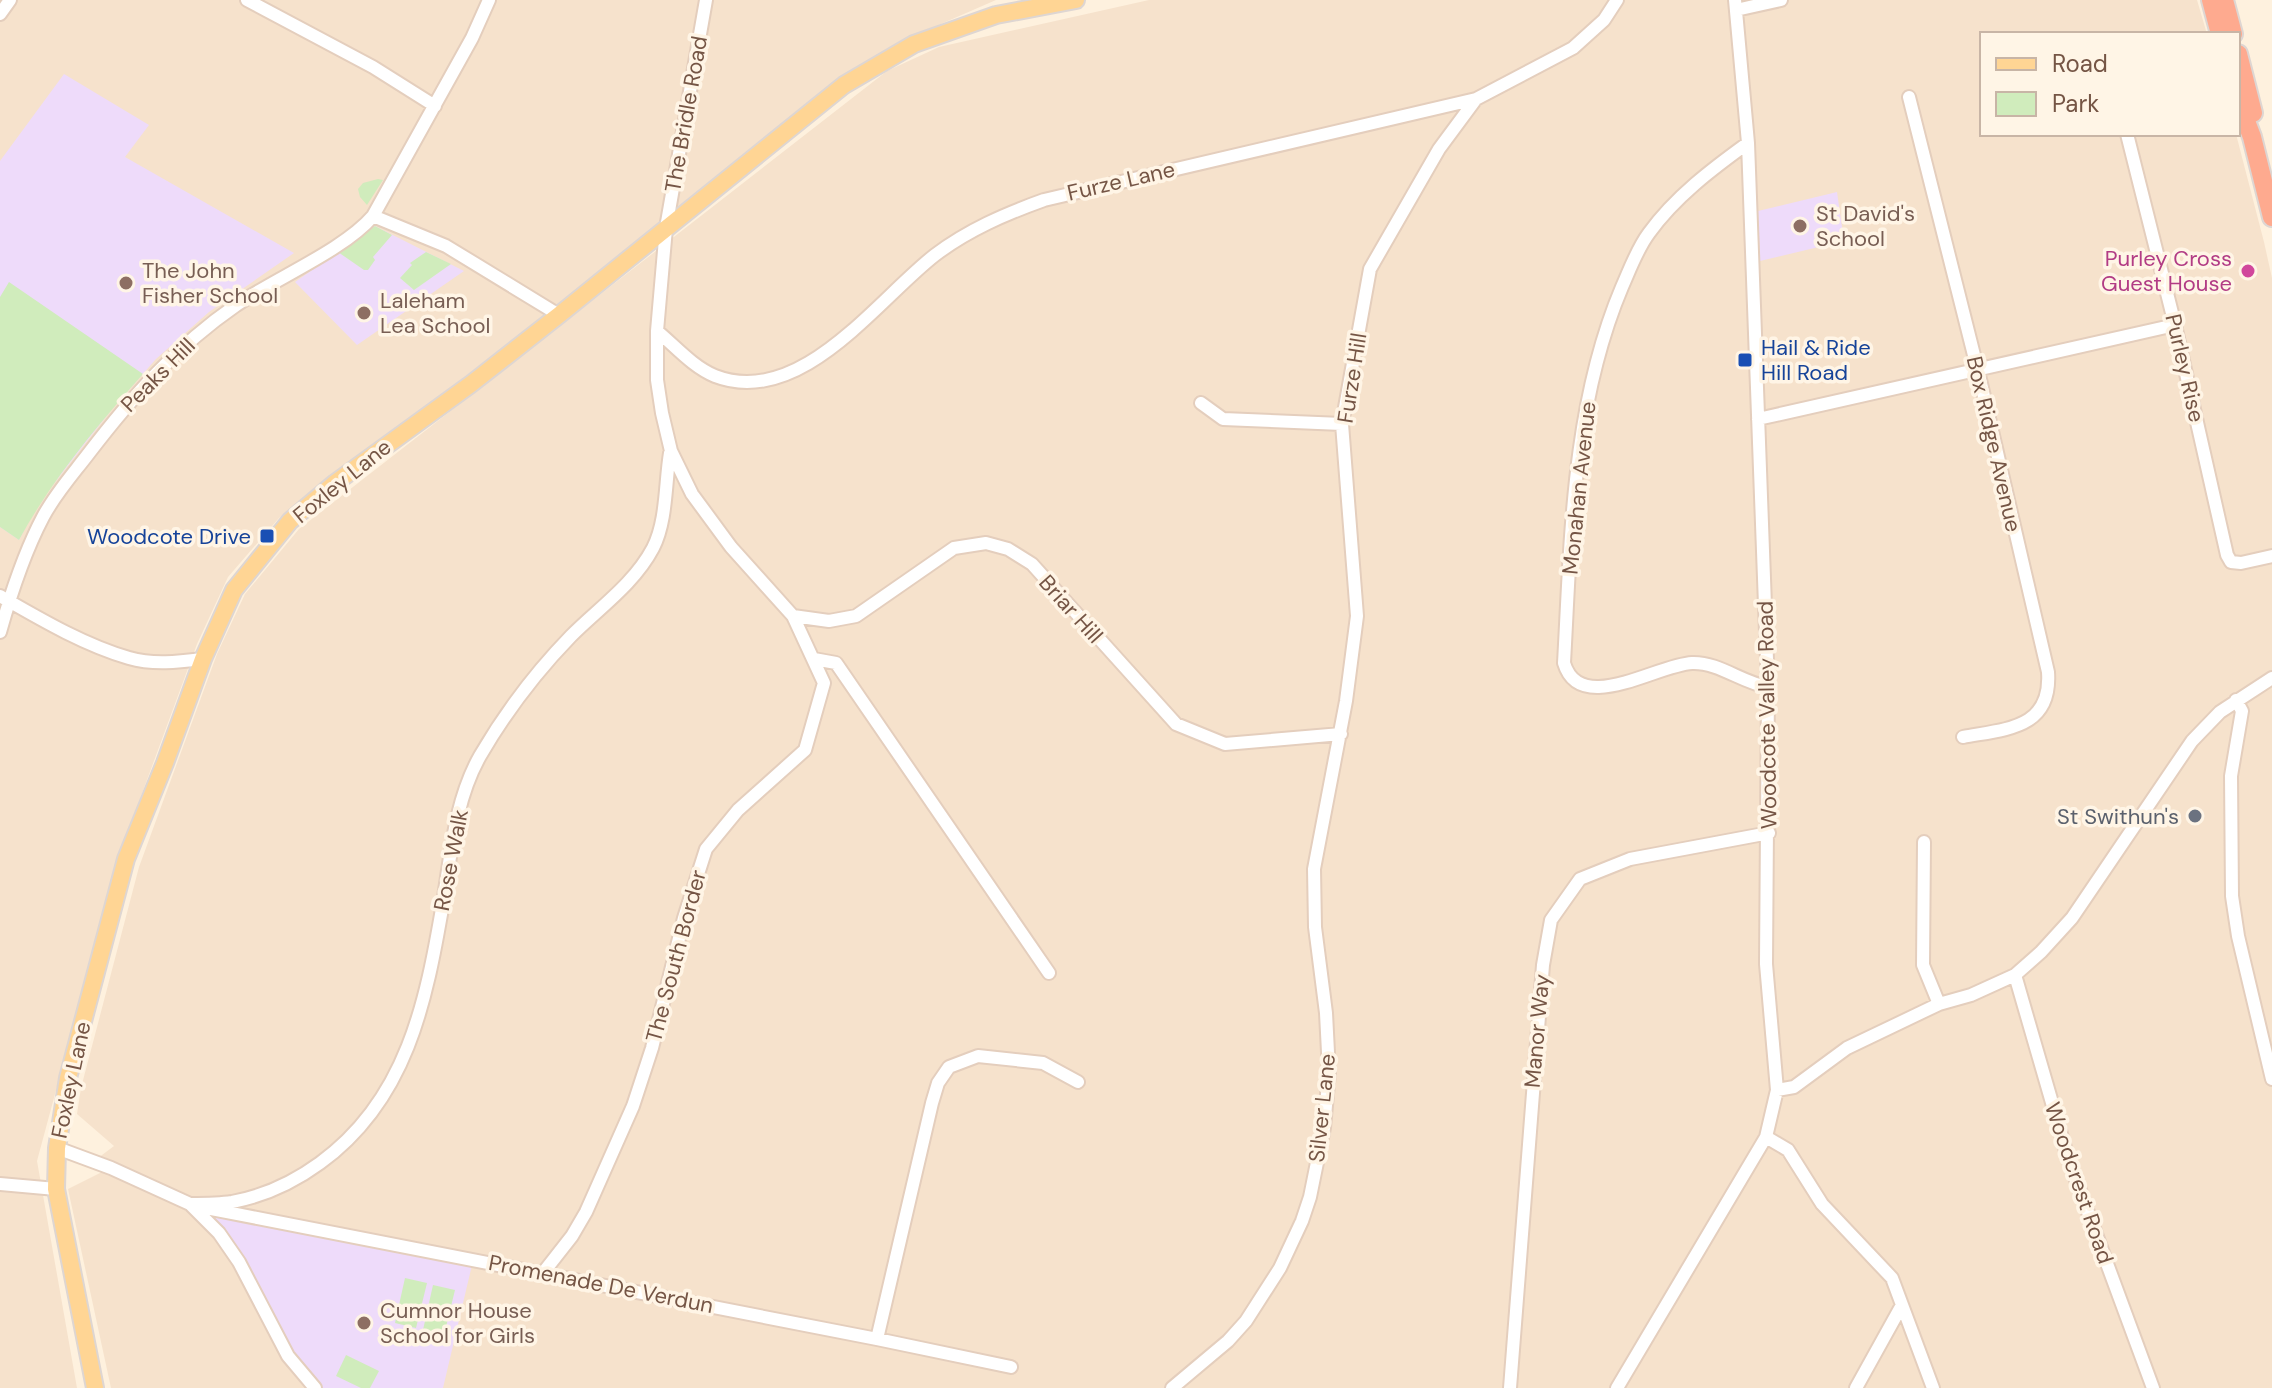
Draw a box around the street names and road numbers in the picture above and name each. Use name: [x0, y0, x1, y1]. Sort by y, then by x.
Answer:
street label: The Bridle Road: [658, 34, 714, 194]
street label: Furze Lane: [1064, 155, 1178, 207]
street label: Purley Rise: [2158, 311, 2212, 425]
street label: Furze Hill: [1331, 331, 1373, 425]
street label: Peaks Hill: [115, 332, 201, 418]
street label: Box Ridge Avenue: [1960, 353, 2028, 535]
street label: Monahan Avenue: [1555, 400, 1603, 576]
street label: Foxley Lane: [287, 432, 397, 530]
street label: Briar Hill: [1033, 569, 1109, 649]
street label: Woodcote Valley Road: [1751, 600, 1783, 830]
street label: Rose Walk: [427, 807, 475, 913]
street label: The South Border: [639, 867, 713, 1045]
street label: Manor Way: [1518, 973, 1556, 1089]
street label: Foxley Lane: [44, 1019, 98, 1141]
street label: Silver Lane: [1302, 1052, 1342, 1164]
street label: Woodcrest Road: [2038, 1098, 2120, 1268]
street label: Promenade De Verdun: [486, 1248, 716, 1320]

